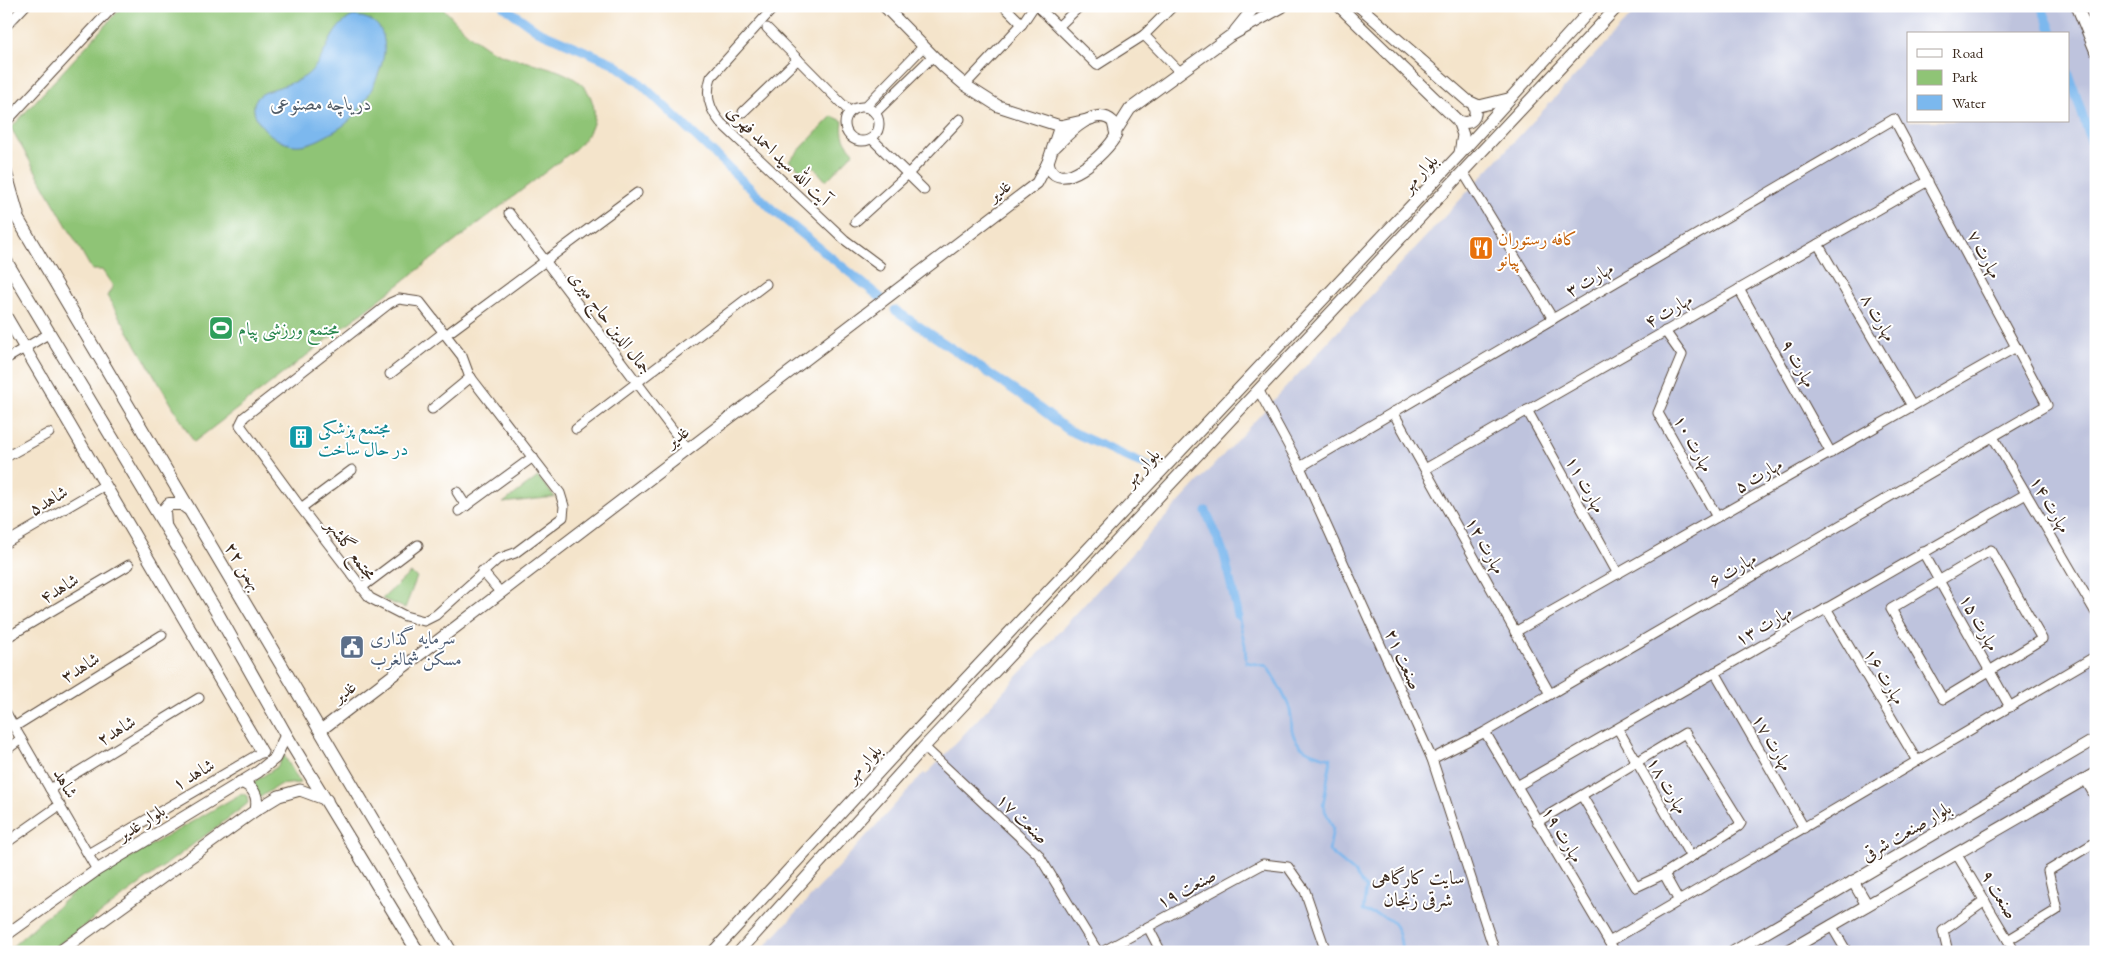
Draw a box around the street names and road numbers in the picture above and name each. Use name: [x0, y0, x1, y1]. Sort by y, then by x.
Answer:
street label: آیت الله سید احمد فهری: [722, 98, 839, 213]
street label: بلوار مهر: [1394, 149, 1443, 199]
street label: غدیر: [981, 174, 1016, 208]
street label: مهارت ۷: [1962, 226, 2007, 283]
street label: مهارت ۳: [1561, 256, 1618, 303]
street label: جمال الدین حاج میری: [560, 265, 658, 382]
street label: مهارت ۴: [1640, 287, 1697, 334]
street label: مهارت ۸: [1855, 289, 1902, 346]
street label: مهارت ۹: [1776, 335, 1822, 392]
street label: مهارت ۱۰: [1668, 410, 1719, 476]
street label: غدیر: [659, 420, 694, 454]
street label: بلوار مهر: [1116, 443, 1165, 493]
street label: مهارت ۱۱: [1560, 451, 1611, 517]
street label: مهارت ۵: [1730, 452, 1787, 499]
street label: مهارت ۱۴: [2025, 471, 2077, 537]
street label: شاهد۵: [24, 480, 72, 520]
street label: مجتمع گلشهر: [316, 512, 383, 588]
street label: مهارت ۱۲: [1460, 512, 1511, 578]
street label: ۲۲ بهمن: [219, 537, 268, 595]
street label: مهارت ۶: [1704, 546, 1761, 593]
street label: شاهد۴: [35, 567, 83, 609]
street label: مهارت ۱۵: [1954, 589, 2005, 655]
street label: مهارت ۱۳: [1730, 599, 1796, 651]
street label: صنعت ۲۱: [1380, 625, 1428, 693]
street label: مهارت ۱۶: [1858, 643, 1911, 709]
street label: شاهد۳: [56, 646, 104, 688]
street label: غدیر: [326, 675, 361, 709]
street label: شاهد۲: [92, 709, 140, 751]
street label: مهارت ۱۷: [1747, 709, 1799, 775]
street label: بلوار مهر: [838, 739, 887, 789]
street label: مهارت ۱۸: [1642, 752, 1694, 818]
street label: شاهد ۱: [168, 753, 218, 795]
street label: شاهد: [48, 764, 84, 802]
street label: صنعت ۱۷: [992, 787, 1054, 849]
street label: بلوار صنعت شرقی: [1857, 796, 1956, 867]
street label: بلوار غدیر: [111, 798, 169, 847]
street label: مهارت ۱۹: [1536, 801, 1589, 867]
street label: صنعت ۱۹: [1152, 863, 1220, 913]
street label: صنعت ۹: [1976, 865, 2024, 923]

